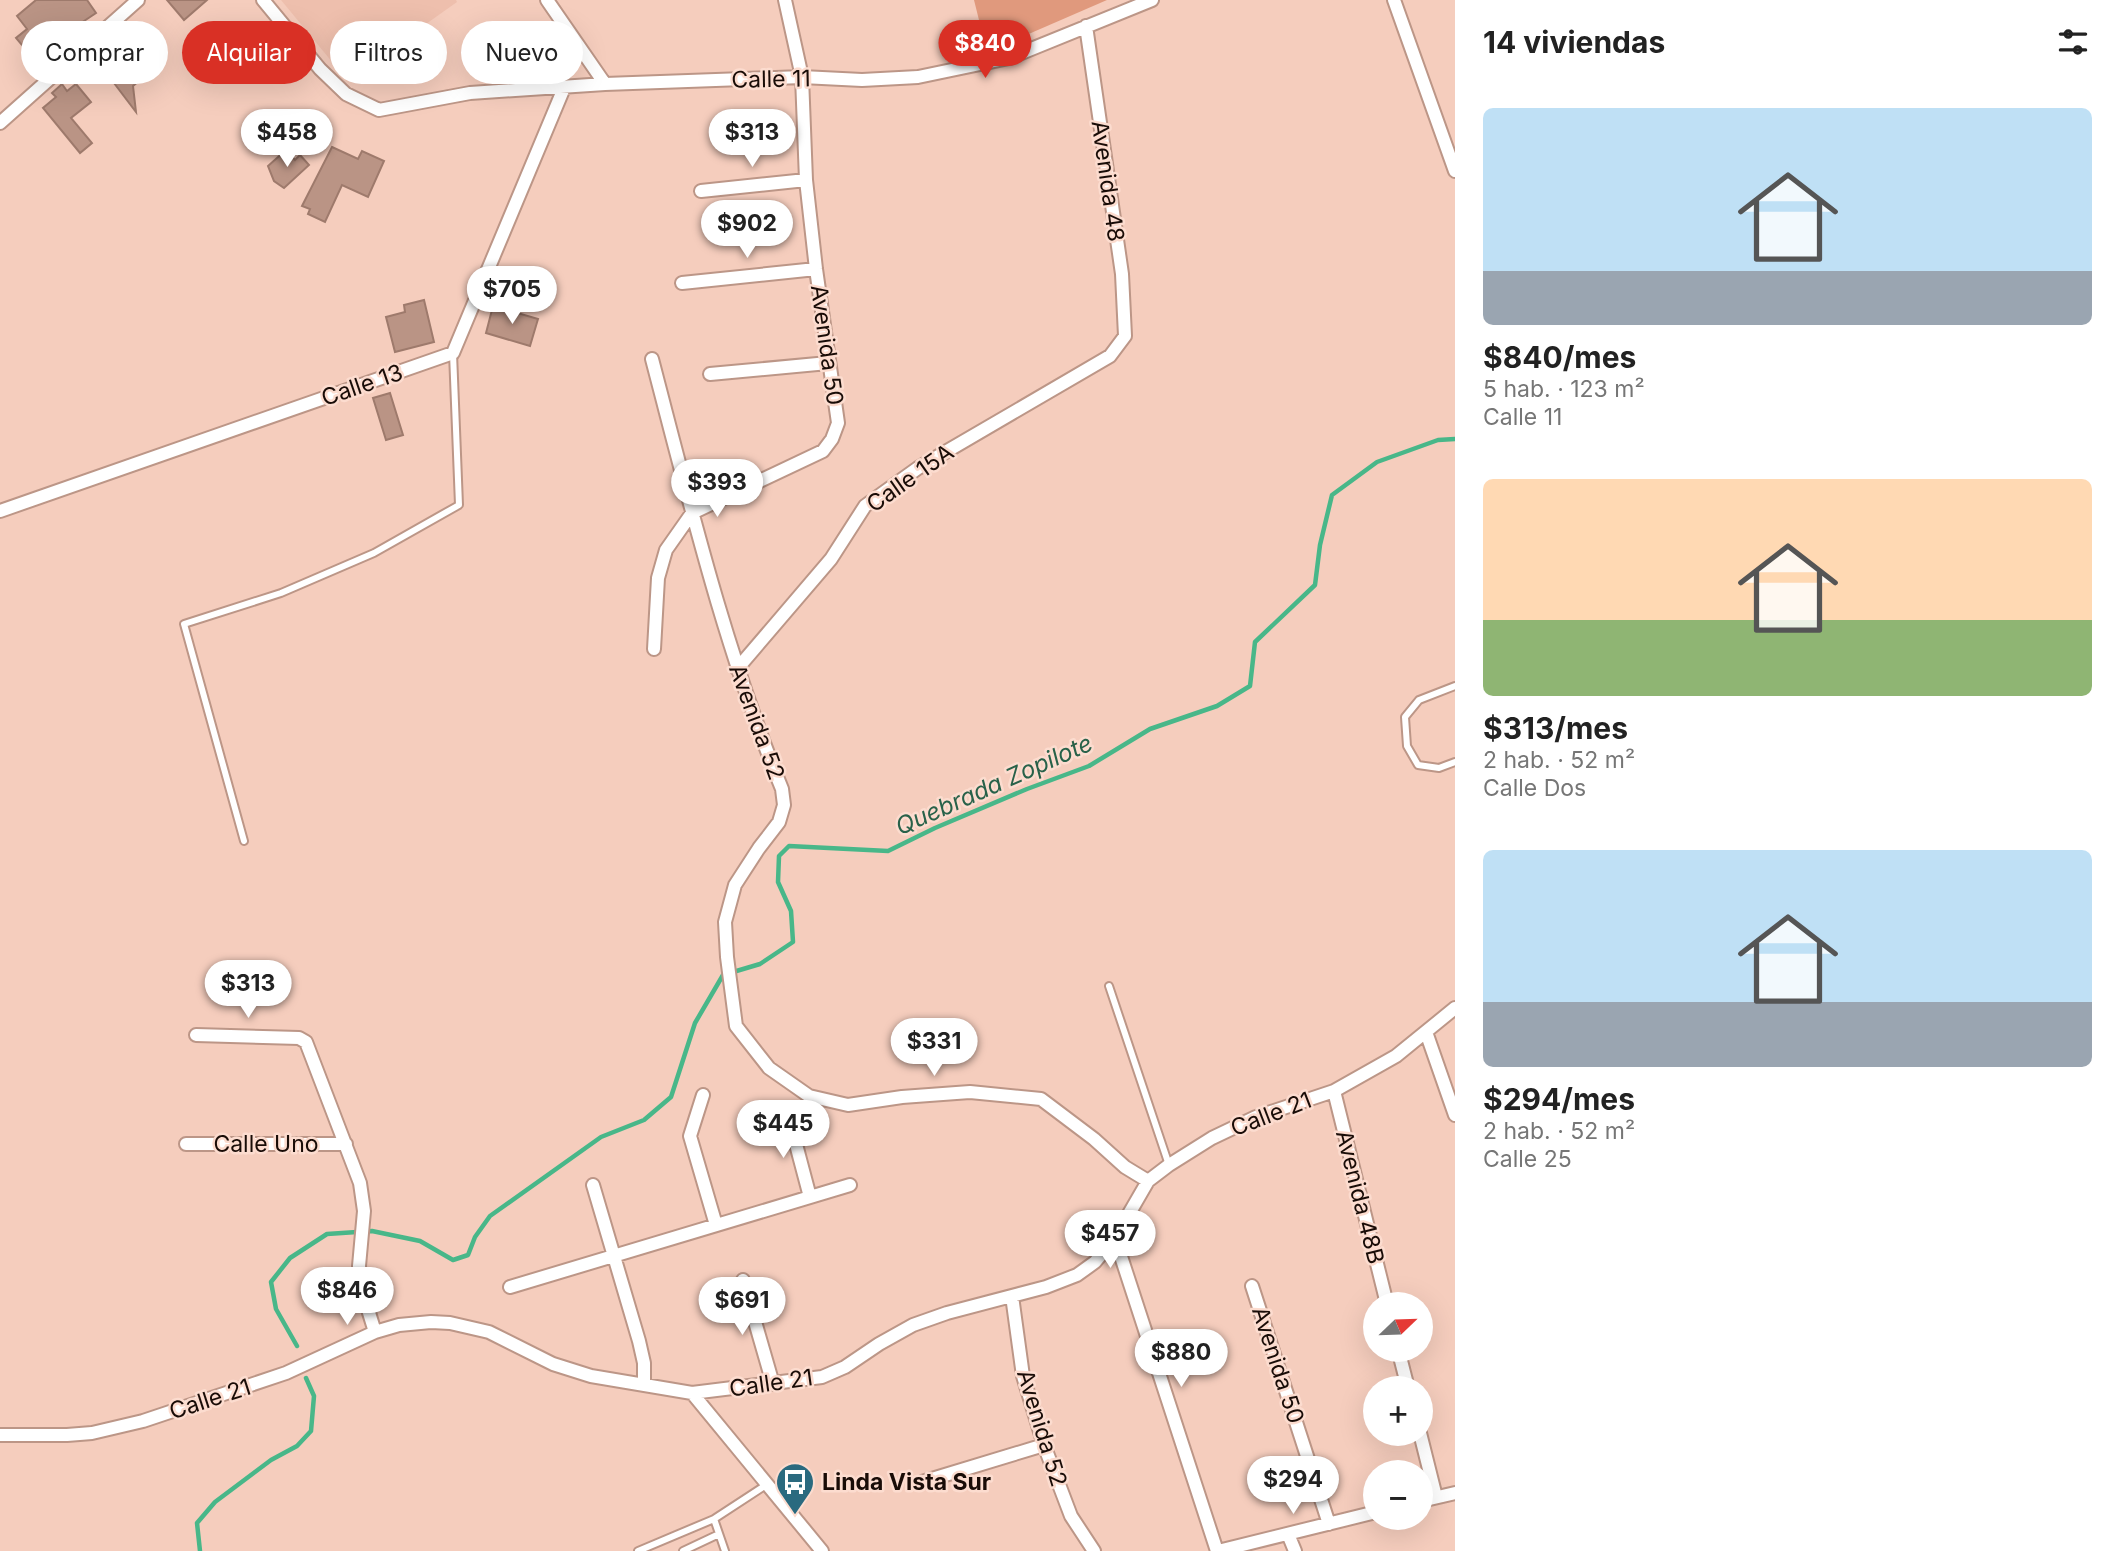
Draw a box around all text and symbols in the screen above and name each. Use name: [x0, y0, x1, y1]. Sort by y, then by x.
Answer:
pin: $840: [944, 20, 1026, 80]
chip: Comprar: [21, 21, 168, 84]
chip: Alquilar: [182, 21, 316, 84]
chip: Filtros: [330, 21, 447, 84]
chip: Nuevo: [461, 21, 583, 84]
icon: filters: [2054, 23, 2092, 61]
text: 14 viviendas: [1483, 24, 1665, 60]
text: $840: [954, 29, 1016, 57]
street label: Calle 11: [731, 64, 811, 94]
pin: $458: [246, 110, 328, 169]
pin: $313: [711, 110, 793, 169]
text: $458: [257, 118, 317, 146]
text: $313: [725, 118, 779, 146]
street label: Avenida 48: [1086, 119, 1130, 243]
icon: home: [1725, 154, 1851, 280]
pin: $902: [706, 201, 788, 260]
text: $902: [717, 209, 777, 237]
pin: $705: [471, 266, 553, 326]
text: $705: [483, 275, 541, 303]
street label: Avenida 50: [805, 283, 849, 407]
text: $840/mes: [1483, 339, 1636, 375]
street label: Calle 13: [318, 358, 406, 412]
text: 5 hab. · 123 m²: [1483, 375, 1645, 403]
text: Calle 11: [1483, 403, 1562, 431]
street label: Calle 15A: [861, 438, 959, 518]
pin: $393: [676, 460, 758, 519]
text: $393: [687, 468, 747, 496]
icon: home: [1725, 525, 1851, 651]
street label: Avenida 52: [723, 660, 791, 784]
text: $313/mes: [1483, 710, 1628, 746]
water label: Quebrada Zopilote: [891, 728, 1097, 841]
text: 2 hab. · 52 m²: [1483, 746, 1635, 774]
text: Calle Dos: [1483, 774, 1586, 802]
icon: home: [1725, 896, 1851, 1022]
pin: $313: [207, 960, 289, 1020]
text: $313: [221, 969, 275, 997]
pin: $331: [893, 1018, 975, 1078]
text: $331: [907, 1027, 961, 1055]
text: $294/mes: [1483, 1081, 1635, 1117]
street label: Calle 21: [1227, 1086, 1315, 1142]
pin: $445: [742, 1100, 824, 1160]
text: $445: [753, 1109, 813, 1137]
text: 2 hab. · 52 m²: [1483, 1117, 1635, 1145]
street label: Avenida 48B: [1330, 1127, 1390, 1267]
street label: Calle Uno: [213, 1130, 319, 1158]
text: Calle 25: [1483, 1145, 1572, 1173]
pin: $457: [1069, 1210, 1151, 1270]
text: $457: [1081, 1219, 1139, 1247]
pin: $846: [306, 1268, 388, 1327]
text: $846: [317, 1276, 377, 1304]
pin: $691: [701, 1278, 783, 1337]
text: $691: [715, 1286, 769, 1314]
north arrow: [1363, 1292, 1433, 1362]
map controls: [1363, 1292, 1433, 1530]
street label: Avenida 50: [1246, 1303, 1310, 1427]
pin: $880: [1140, 1330, 1222, 1389]
text: $880: [1151, 1338, 1211, 1366]
street label: Calle 21: [727, 1363, 815, 1403]
street label: Avenida 52: [1011, 1366, 1073, 1490]
street label: Calle 21: [166, 1373, 254, 1425]
button: +: [1363, 1376, 1433, 1446]
pin: $294: [1252, 1456, 1334, 1516]
button: −: [1363, 1460, 1433, 1530]
bus stop icon: Linda Vista Sur: [774, 1461, 816, 1516]
text: $294: [1263, 1465, 1323, 1493]
place label: Linda Vista Sur: [822, 1468, 991, 1496]

